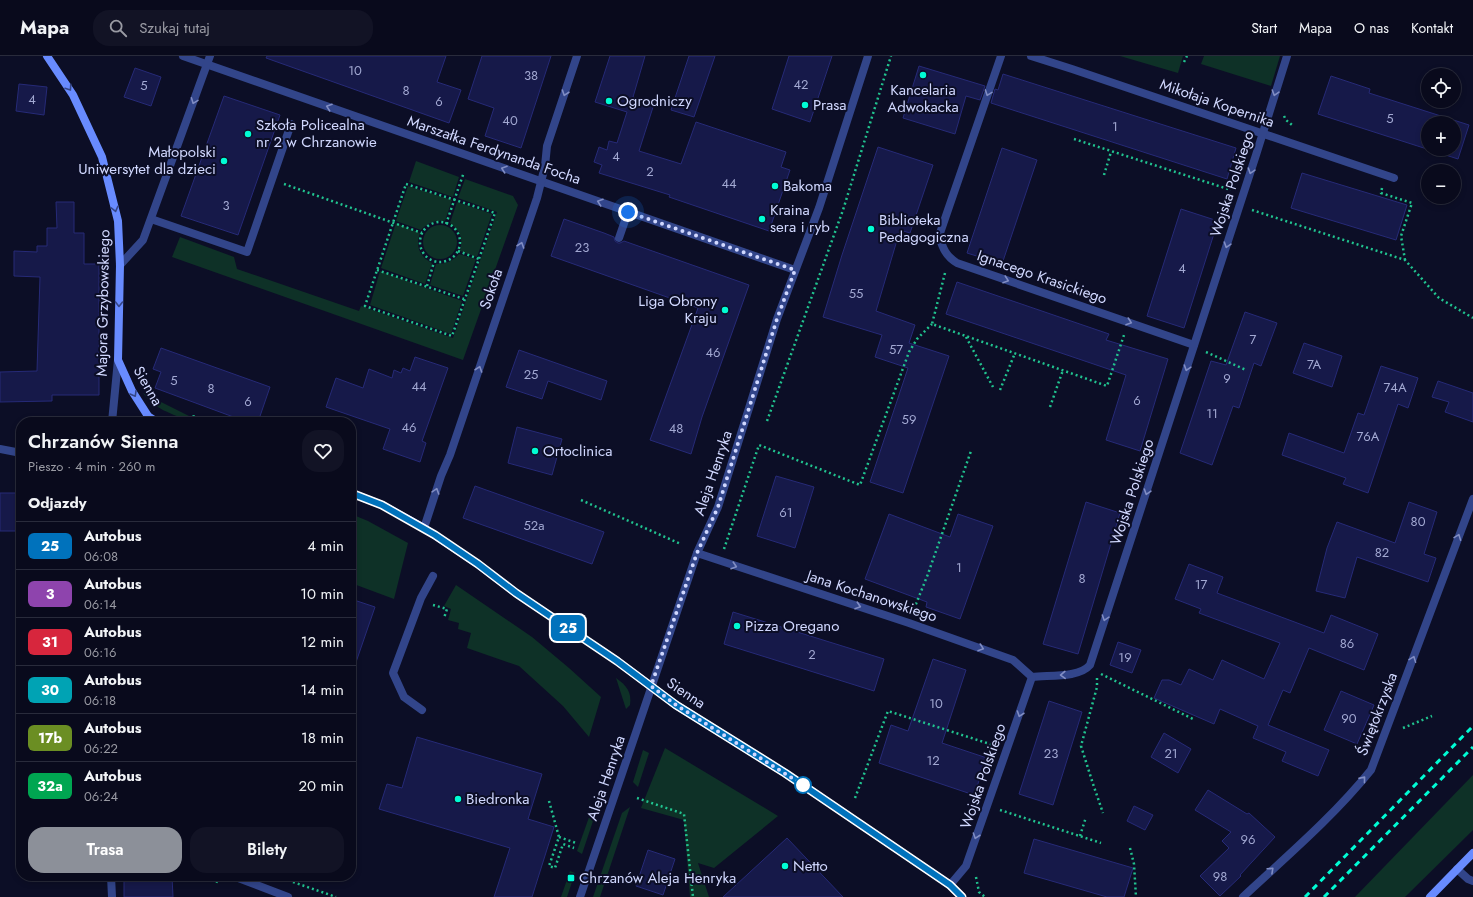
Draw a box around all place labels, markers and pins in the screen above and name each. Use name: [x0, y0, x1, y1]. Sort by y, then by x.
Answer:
marker: Kancelaria Adwokacka: [918, 70, 928, 80]
place label: Kancelaria Adwokacka: [887, 79, 959, 118]
place label: Ogrodniczy: [617, 90, 692, 112]
place label: Prasa: [813, 94, 847, 116]
marker: Ogrodniczy: [604, 96, 614, 106]
marker: Prasa: [800, 100, 810, 110]
place label: Szkoła Policealna nr 2 w Chrzanowie: [256, 114, 377, 153]
marker: Szkoła Policealna nr 2 w Chrzanowie: [243, 129, 253, 139]
place label: Małopolski Uniwersytet dla dzieci: [78, 141, 216, 180]
marker: Małopolski Uniwersytet dla dzieci: [219, 156, 229, 166]
place label: Bakoma: [783, 175, 832, 197]
marker: Bakoma: [770, 181, 780, 191]
place label: Kraina sera i ryb: [770, 199, 830, 238]
place label: Biblioteka Pedagogiczna: [879, 209, 969, 248]
marker: Kraina sera i ryb: [757, 214, 767, 224]
marker: Biblioteka Pedagogiczna: [866, 224, 876, 234]
place label: Liga Obrony Kraju: [638, 290, 717, 329]
marker: Liga Obrony Kraju: [720, 305, 730, 315]
place label: Ortoclinica: [543, 440, 612, 462]
marker: Ortoclinica: [530, 446, 540, 456]
place label: Pizza Oregano: [745, 615, 839, 637]
marker: Pizza Oregano: [732, 621, 742, 631]
unlabelled marker: [794, 776, 812, 794]
place label: Biedronka: [466, 788, 529, 810]
marker: Biedronka: [453, 794, 463, 804]
place label: Netto: [793, 855, 828, 877]
marker: Netto: [780, 861, 790, 871]
place label: Chrzanów Aleja Henryka: [579, 867, 736, 889]
marker: Chrzanów Aleja Henryka: [566, 873, 576, 883]

